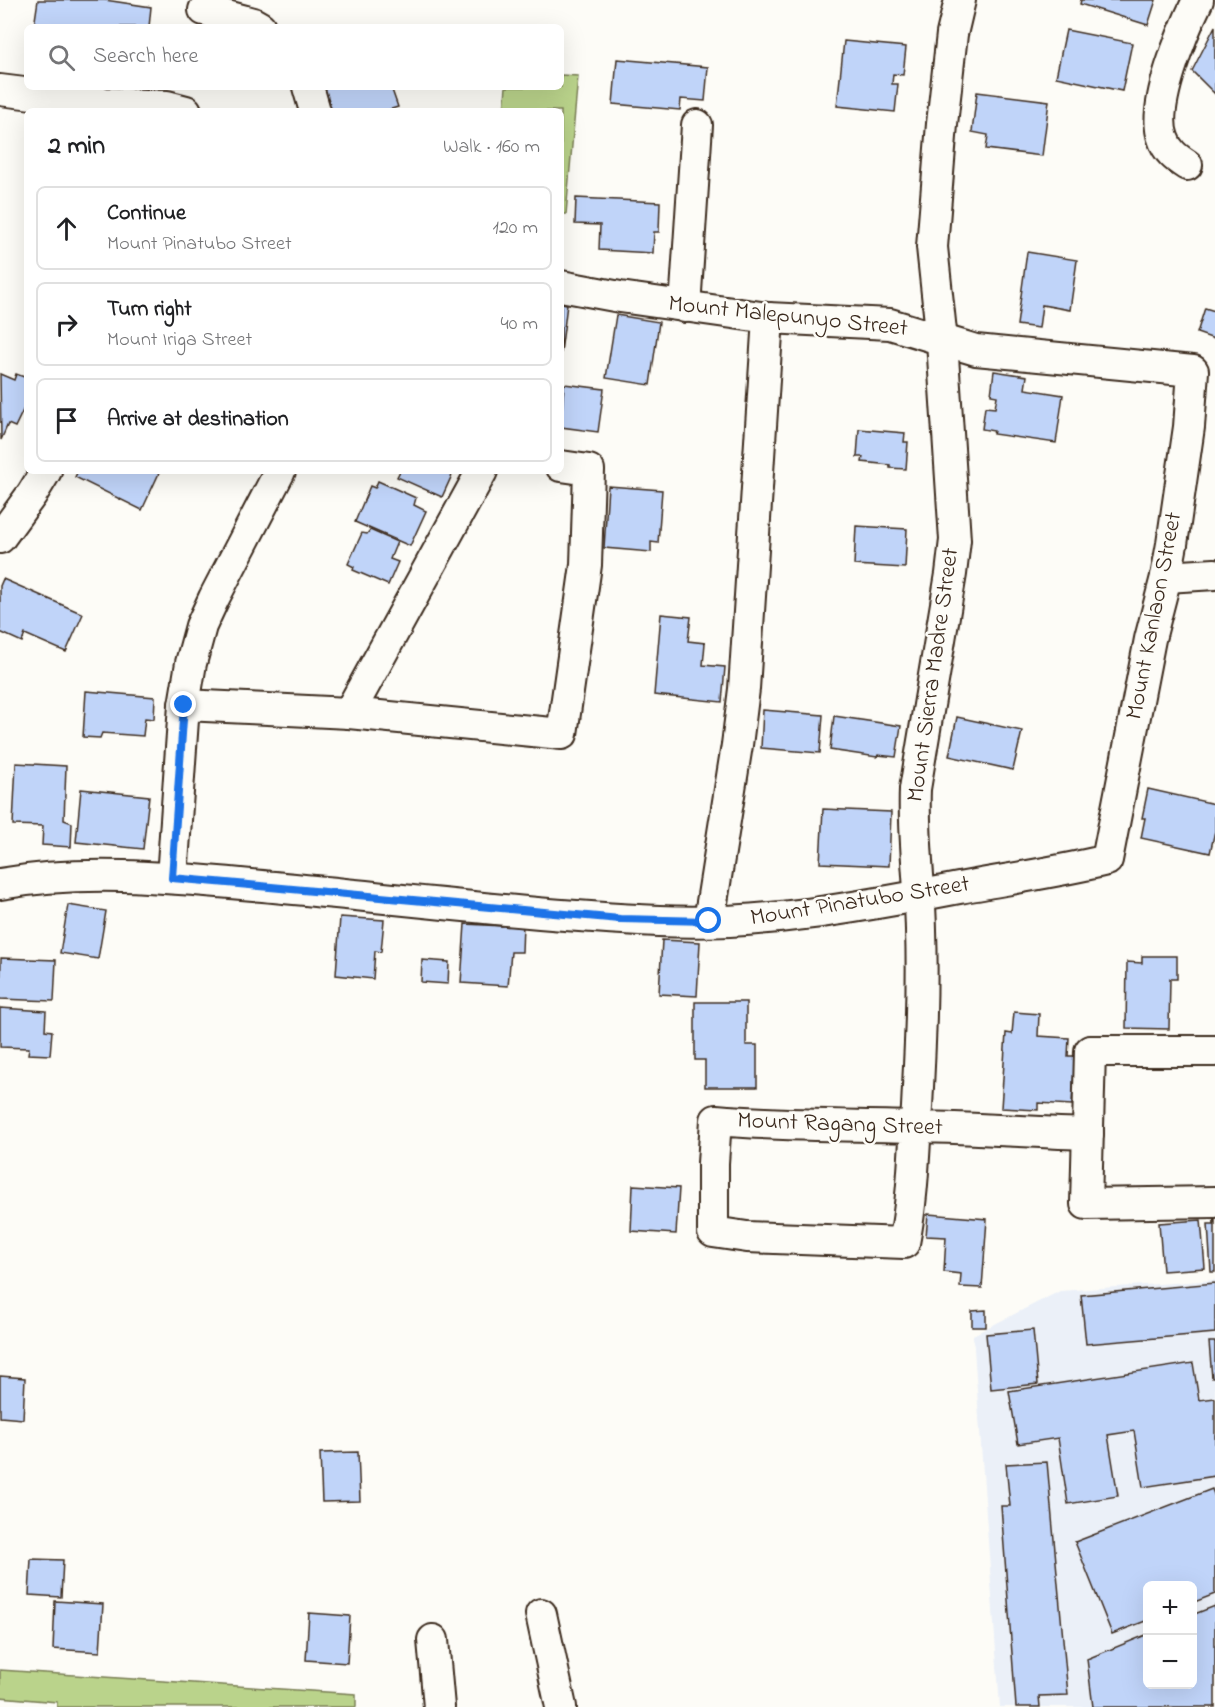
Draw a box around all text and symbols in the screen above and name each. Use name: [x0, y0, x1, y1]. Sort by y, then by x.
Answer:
search box: [24, 24, 564, 90]
icon: search: [45, 41, 78, 74]
text: Search here: [93, 41, 198, 73]
text: 2 min: [48, 128, 105, 166]
text: Walk · 160 m: [443, 133, 540, 162]
text: Continue: [107, 198, 186, 230]
icon: ahead: [50, 212, 83, 245]
text: 120 m: [493, 214, 538, 243]
text: Mount Pinatubo Street: [107, 230, 292, 259]
street label: Mount Malepunyo Street: [666, 287, 909, 348]
text: Turn right: [107, 294, 192, 326]
icon: right: [50, 308, 83, 341]
text: 40 m: [501, 310, 538, 339]
text: Mount Iriga Street: [107, 326, 252, 355]
icon: arrive: [50, 404, 83, 437]
text: Arrive at destination: [107, 404, 289, 436]
street label: Mount Kanlaon Street: [1118, 509, 1192, 723]
street label: Mount Sierra Madre Street: [899, 546, 969, 804]
route end: [170, 691, 196, 717]
street label: Mount Pinatubo Street: [748, 867, 972, 937]
route start: [695, 907, 721, 933]
street label: Mount Ragang Street: [737, 1104, 943, 1146]
map controls: [1143, 1581, 1197, 1689]
button: +: [1143, 1581, 1197, 1635]
button: −: [1143, 1635, 1197, 1689]

